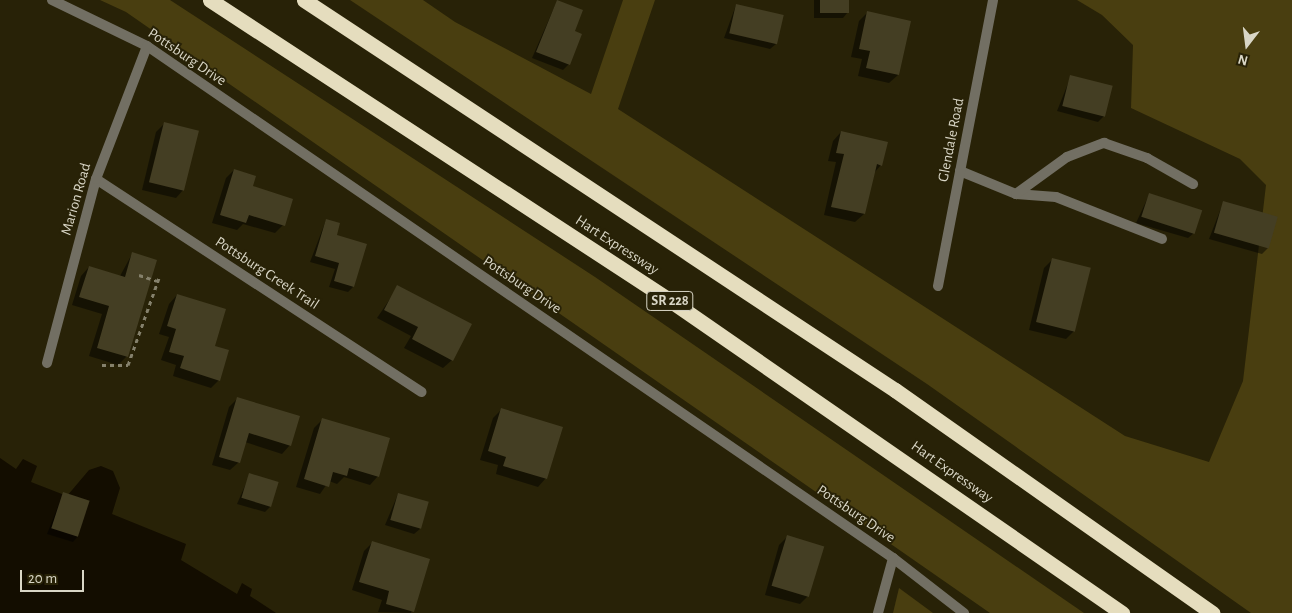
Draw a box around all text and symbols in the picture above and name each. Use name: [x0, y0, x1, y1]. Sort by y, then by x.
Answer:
north arrow: [1222, 20, 1272, 70]
street label: Pottsburg Drive: [144, 24, 230, 90]
text: N: [1237, 51, 1250, 68]
street label: Glendale Road: [934, 97, 968, 183]
street label: Marion Road: [57, 161, 95, 237]
street label: Hart Expressway: [572, 211, 662, 279]
street label: Pottsburg Creek Trail: [212, 233, 322, 313]
street label: Pottsburg Drive: [479, 252, 565, 318]
road number: SR 228: [646, 290, 694, 312]
street label: Hart Expressway: [908, 437, 996, 507]
street label: Pottsburg Drive: [813, 481, 899, 547]
scale bar: [22, 560, 86, 592]
text: 20 m: [28, 571, 57, 586]

